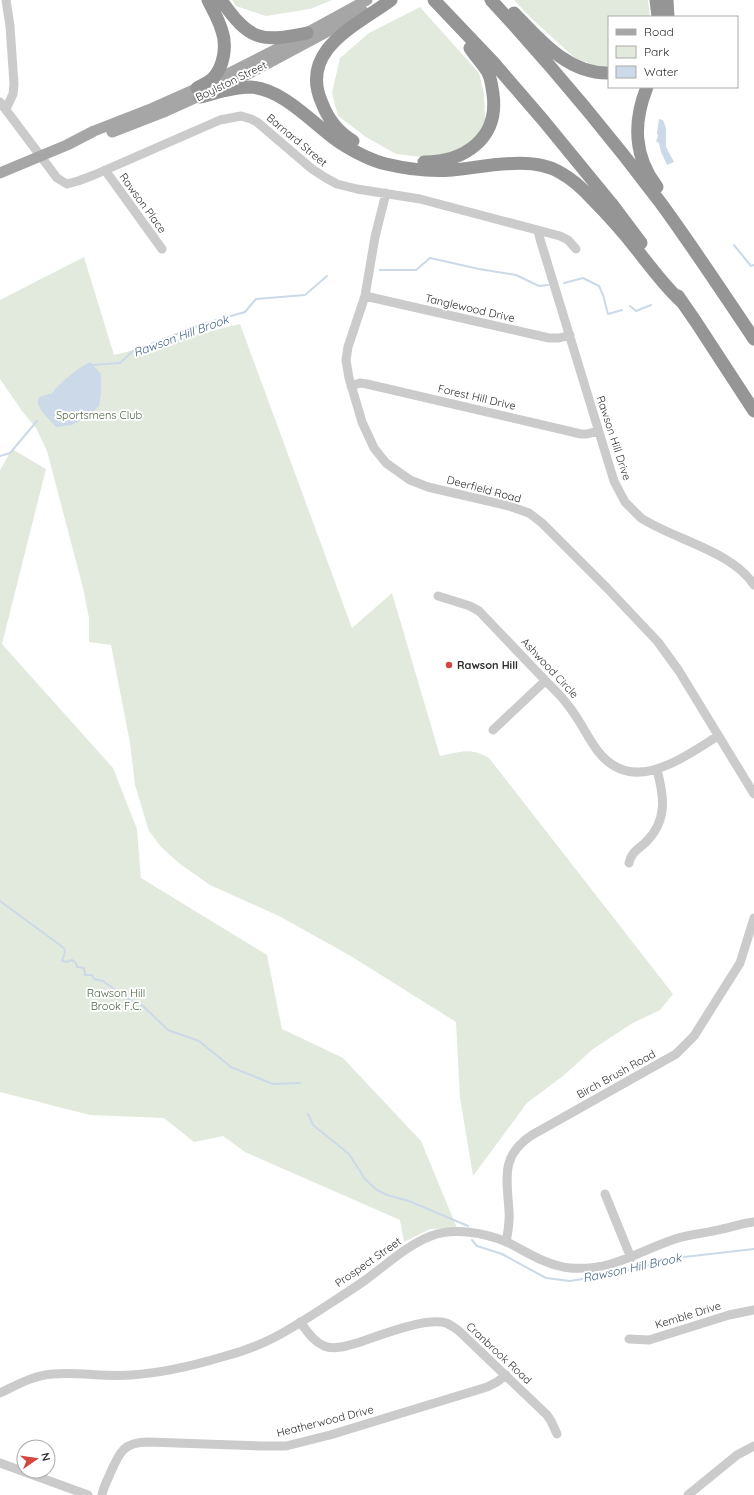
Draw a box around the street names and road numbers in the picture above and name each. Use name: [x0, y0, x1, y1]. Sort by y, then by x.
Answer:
street label: Boylston Street: [193, 58, 269, 104]
street label: Barnard Street: [264, 111, 330, 170]
street label: Rawson Place: [116, 170, 170, 236]
street label: Tanglewood Drive: [424, 291, 516, 325]
street label: Forest Hill Drive: [437, 381, 517, 413]
street label: Rawson Hill Drive: [594, 394, 634, 482]
street label: Deerfield Road: [445, 472, 523, 506]
street label: Ashwood Circle: [518, 635, 582, 701]
street label: Birch Brush Road: [574, 1047, 658, 1101]
street label: Prospect Street: [332, 1234, 404, 1290]
street label: Kemble Drive: [653, 1298, 723, 1332]
street label: Cranbrook Road: [463, 1319, 535, 1387]
street label: Heatherwood Drive: [275, 1402, 375, 1440]

